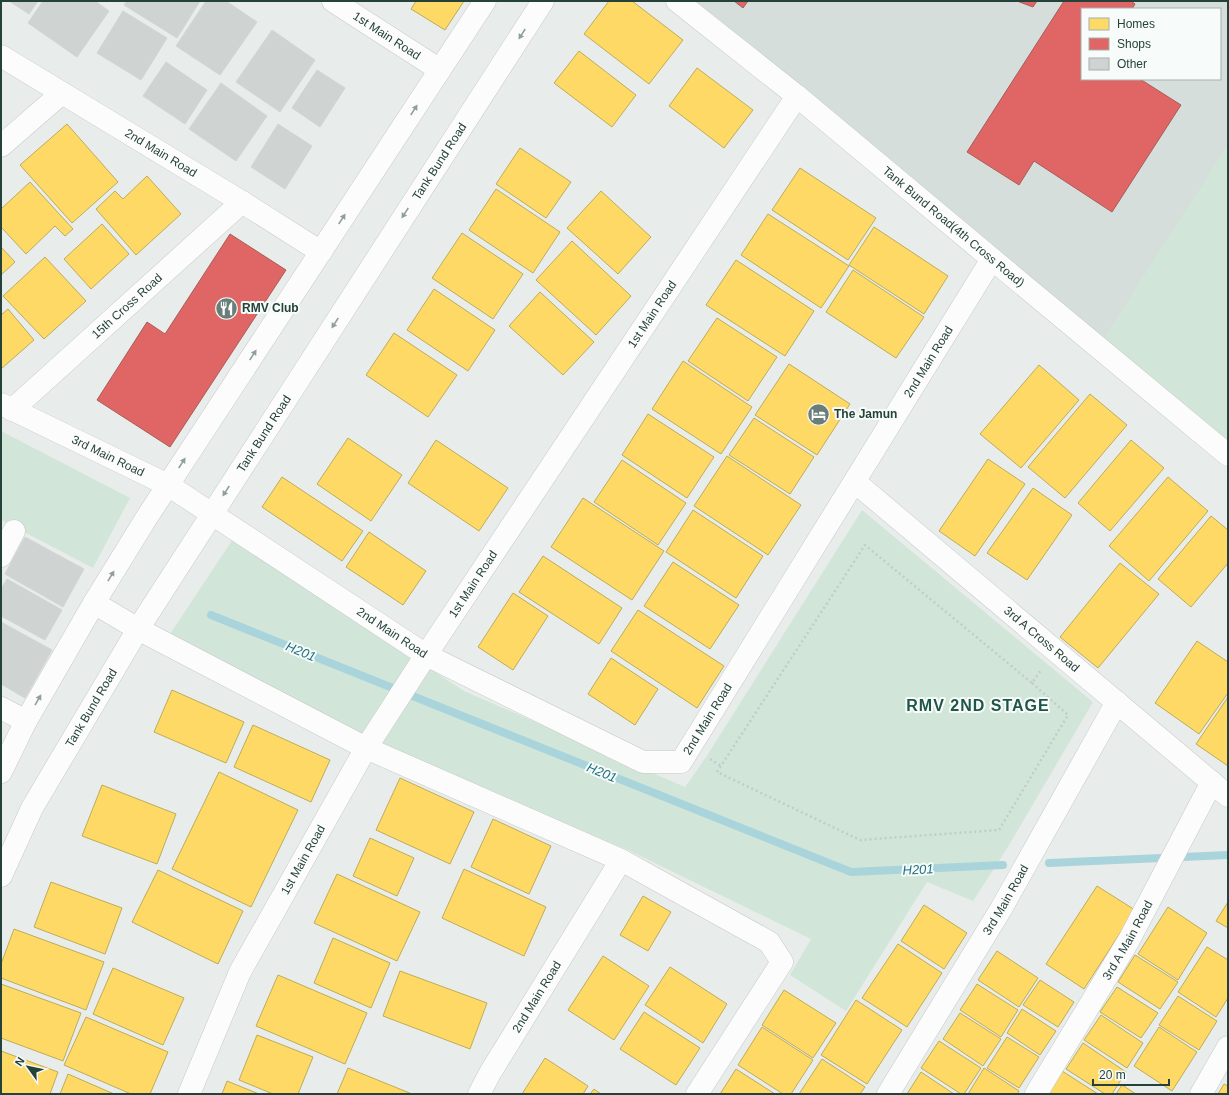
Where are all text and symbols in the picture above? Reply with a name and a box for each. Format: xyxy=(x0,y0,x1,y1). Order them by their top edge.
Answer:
legend xyxy=(1081,8,1221,80)
street label: 1st Main Road xyxy=(350,9,423,63)
text: Homes xyxy=(1117,17,1155,31)
one-way arrow xyxy=(518,28,525,40)
text: Shops xyxy=(1117,37,1151,51)
text: Other xyxy=(1117,57,1147,71)
one-way arrow xyxy=(410,105,417,116)
street label: Tank Bund Road xyxy=(409,120,469,203)
street label: 2nd Main Road xyxy=(122,126,199,180)
street label: Tank Bund Road(4th Cross Road) xyxy=(880,164,1027,290)
one-way arrow xyxy=(402,208,409,219)
one-way arrow xyxy=(339,213,346,225)
street label: 15th Cross Road xyxy=(89,271,165,341)
street label: 1st Main Road xyxy=(625,278,679,350)
restaurant icon: RMV Club xyxy=(214,295,240,321)
place label: RMV Club xyxy=(242,301,299,315)
one-way arrow xyxy=(331,317,339,328)
street label: 2nd Main Road xyxy=(901,323,956,400)
one-way arrow xyxy=(249,350,257,360)
street label: Tank Bund Road xyxy=(234,393,294,475)
hotel icon: The Jamun xyxy=(806,401,832,427)
place label: The Jamun xyxy=(834,407,897,421)
street label: 3rd Main Road xyxy=(70,432,147,479)
one-way arrow xyxy=(178,458,186,469)
one-way arrow xyxy=(222,485,230,496)
street label: 1st Main Road xyxy=(446,548,500,620)
one-way arrow xyxy=(107,571,115,581)
street label: 3rd A Cross Road xyxy=(1001,603,1082,675)
street label: 2nd Main Road xyxy=(354,604,430,661)
water label: H201 xyxy=(284,639,318,664)
street label: Tank Bund Road xyxy=(63,666,120,750)
street label: 2nd Main Road xyxy=(680,681,735,757)
one-way arrow xyxy=(35,694,42,706)
district label: RMV 2ND STAGE xyxy=(906,697,1050,714)
water label: H201 xyxy=(585,760,619,785)
street label: 1st Main Road xyxy=(278,823,328,897)
water label: H201 xyxy=(902,861,934,878)
street label: 3rd Main Road xyxy=(980,862,1031,938)
street label: 3rd A Main Road xyxy=(1100,898,1155,982)
street label: 2nd Main Road xyxy=(509,959,564,1035)
north arrow xyxy=(8,1047,48,1087)
text: N xyxy=(12,1055,27,1068)
scale bar xyxy=(1093,1061,1169,1087)
text: 20 m xyxy=(1099,1068,1126,1082)

